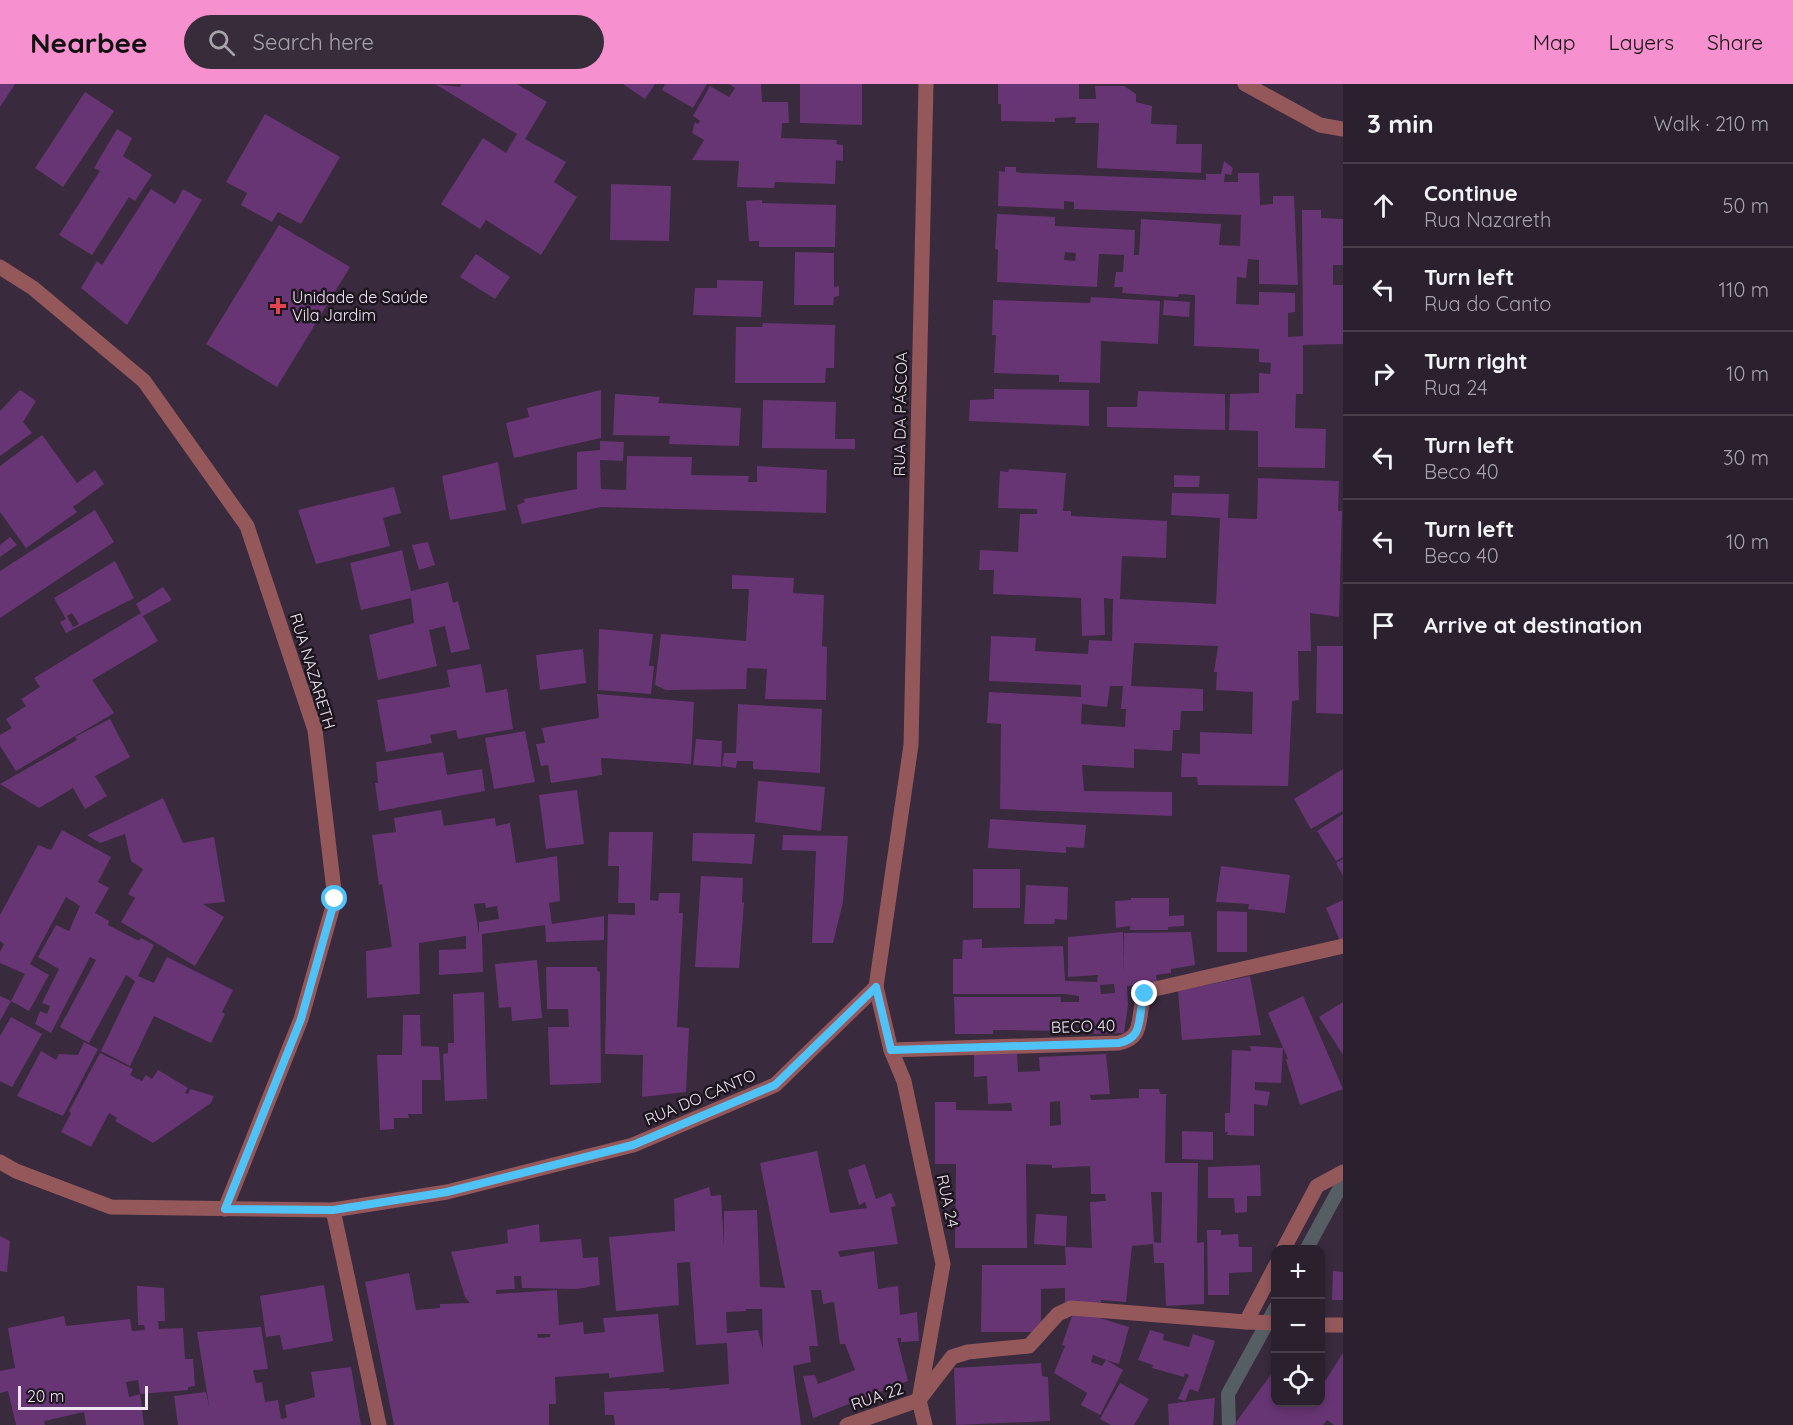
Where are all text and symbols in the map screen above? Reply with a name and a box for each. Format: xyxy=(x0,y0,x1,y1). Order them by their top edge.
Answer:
search box xyxy=(184,15,604,69)
text: Nearbee xyxy=(30,25,148,60)
icon: search xyxy=(205,26,238,59)
text: Search here xyxy=(253,28,374,56)
text: Map xyxy=(1533,29,1576,55)
text: Layers xyxy=(1609,29,1674,55)
text: Share xyxy=(1707,29,1763,55)
text: 3 min xyxy=(1367,107,1434,140)
text: Walk · 210 m xyxy=(1654,111,1769,136)
text: Continue xyxy=(1424,179,1518,207)
icon: ahead xyxy=(1367,189,1400,222)
text: 50 m xyxy=(1723,193,1769,218)
text: Rua Nazareth xyxy=(1424,207,1551,232)
text: Turn left xyxy=(1424,263,1514,291)
icon: left xyxy=(1367,273,1400,306)
text: 110 m xyxy=(1719,277,1769,302)
place label: Unidade de Saúde Vila Jardim xyxy=(292,287,428,325)
text: Rua do Canto xyxy=(1424,291,1551,316)
marker: Unidade de Saúde Vila Jardim xyxy=(269,297,287,315)
text: Turn right xyxy=(1424,347,1528,375)
street label: RUA DA PÁSCOA xyxy=(889,352,911,476)
icon: right xyxy=(1367,357,1400,390)
text: 10 m xyxy=(1726,361,1769,386)
text: Rua 24 xyxy=(1424,375,1487,400)
text: Turn left xyxy=(1424,431,1514,459)
icon: left xyxy=(1367,441,1400,474)
text: 30 m xyxy=(1723,445,1769,470)
text: Beco 40 xyxy=(1424,459,1499,484)
text: Turn left xyxy=(1424,515,1514,543)
icon: left xyxy=(1367,525,1400,558)
text: 10 m xyxy=(1726,529,1769,554)
text: Beco 40 xyxy=(1424,543,1499,568)
icon: arrive xyxy=(1367,609,1400,642)
street label: RUA NAZARETH xyxy=(286,611,340,731)
text: Arrive at destination xyxy=(1424,611,1642,639)
route start xyxy=(321,885,347,911)
route end xyxy=(1131,980,1157,1006)
street label: BECO 40 xyxy=(1050,1015,1116,1037)
street label: RUA DO CANTO xyxy=(641,1065,759,1129)
street label: RUA 24 xyxy=(933,1173,963,1229)
map controls xyxy=(1271,1245,1325,1407)
button: + xyxy=(1271,1245,1325,1299)
button: − xyxy=(1271,1299,1325,1353)
button: locate xyxy=(1271,1353,1325,1407)
street label: RUA 22 xyxy=(848,1378,906,1414)
scale bar xyxy=(18,1383,148,1410)
text: 20 m xyxy=(27,1386,64,1406)

